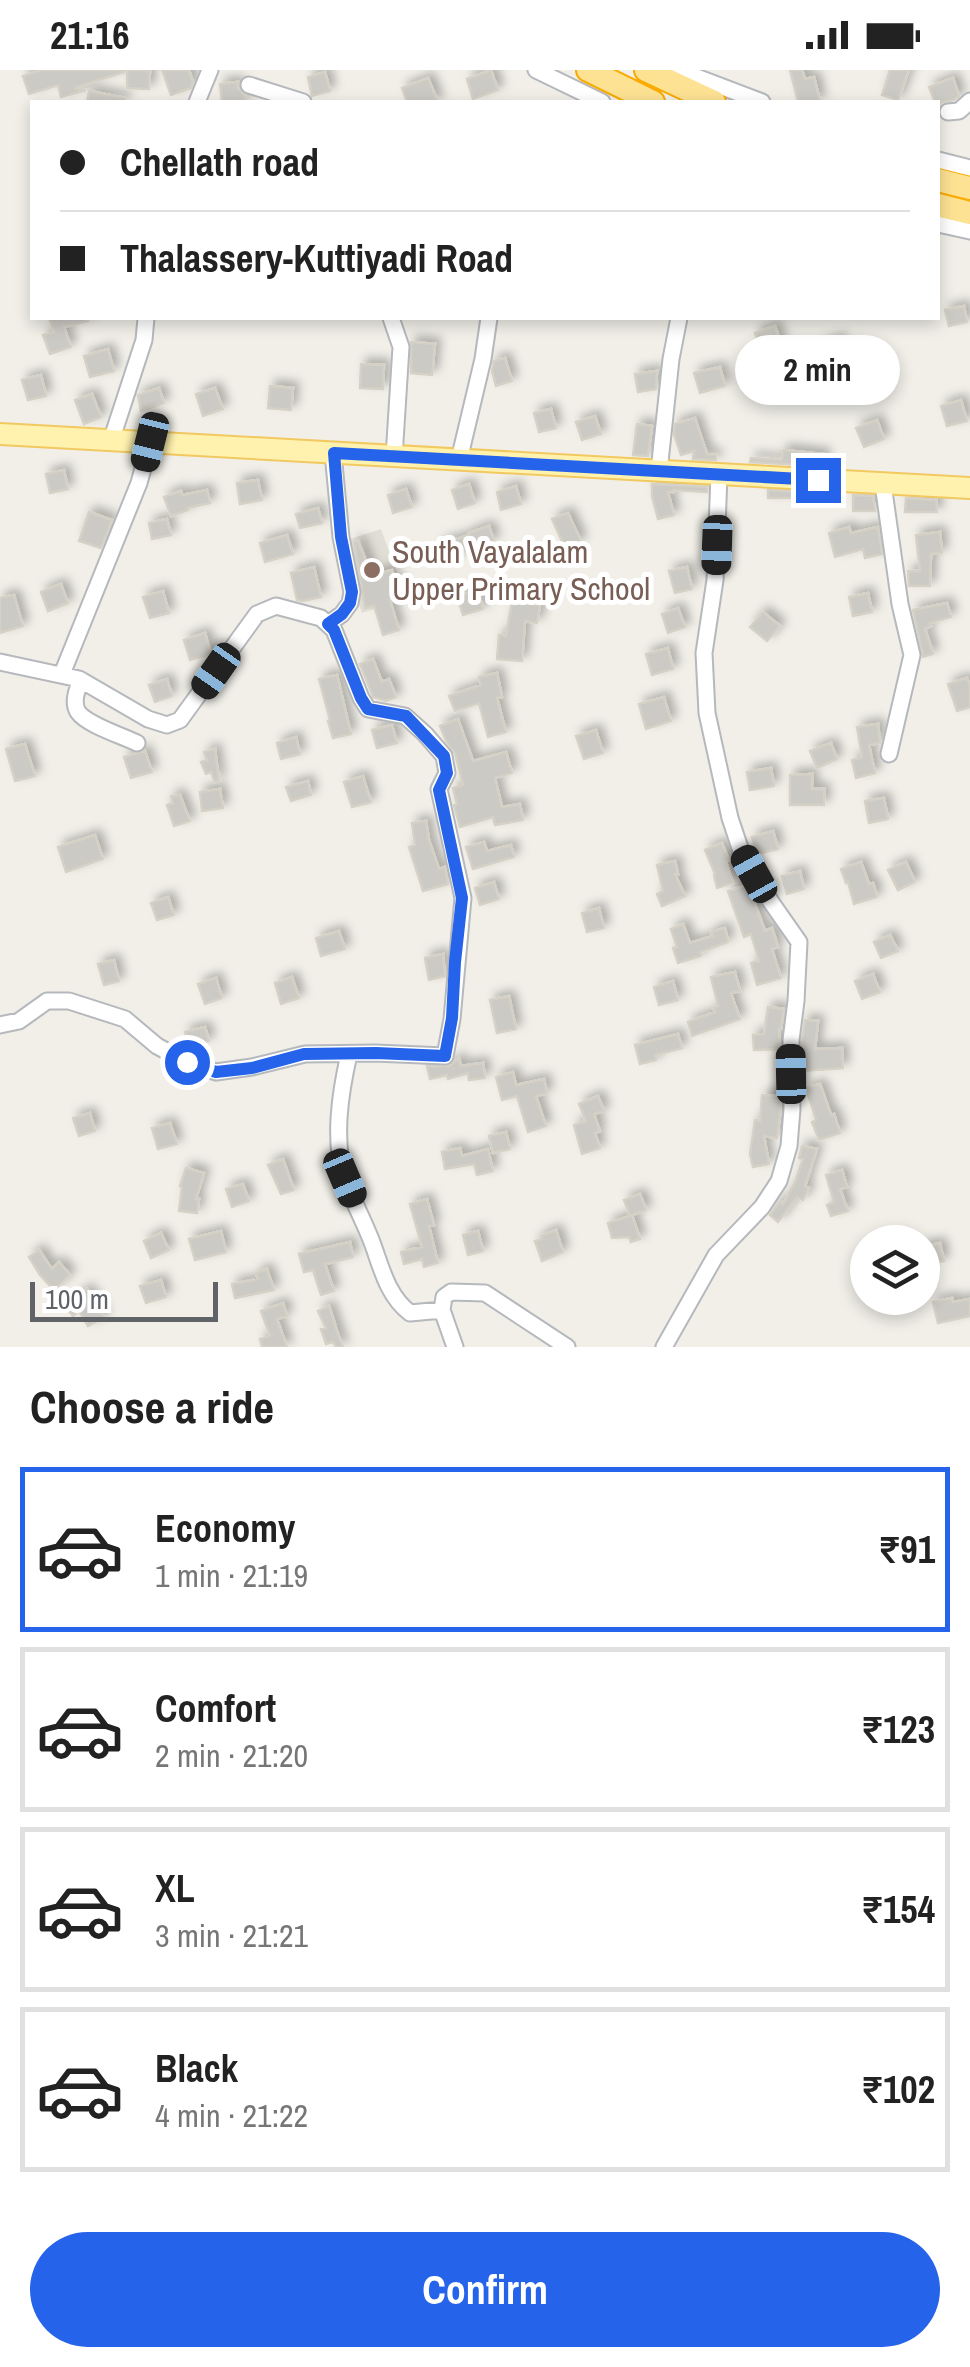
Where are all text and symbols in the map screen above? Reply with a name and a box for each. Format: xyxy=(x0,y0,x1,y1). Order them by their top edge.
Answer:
text: 21:16 xyxy=(50,10,130,61)
text: Chellath road xyxy=(120,137,319,188)
text: Thalassery-Kuttiyadi Road xyxy=(120,233,513,284)
callout: 2 min xyxy=(736,335,900,405)
text: 2 min xyxy=(783,348,852,391)
car xyxy=(128,409,172,475)
route end xyxy=(796,458,841,503)
car xyxy=(701,514,733,576)
place label: South Vayalalam Upper Primary School xyxy=(392,530,650,610)
marker: South Vayalalam Upper Primary School xyxy=(361,559,383,581)
car xyxy=(187,638,245,704)
car xyxy=(726,840,782,908)
route start xyxy=(165,1040,210,1085)
car xyxy=(775,1044,807,1104)
car xyxy=(319,1145,371,1211)
map controls xyxy=(850,1225,940,1315)
button: layers xyxy=(850,1225,940,1315)
scale bar xyxy=(30,1277,218,1322)
text: 100 m xyxy=(45,1280,109,1318)
text: Choose a ride xyxy=(30,1376,274,1437)
text: Economy xyxy=(155,1503,295,1554)
icon: car xyxy=(35,1505,125,1595)
text: ₹91 xyxy=(878,1524,935,1575)
text: 1 min · 21:19 xyxy=(155,1554,308,1597)
text: Comfort xyxy=(155,1683,276,1734)
icon: car xyxy=(35,1685,125,1775)
text: ₹123 xyxy=(861,1704,935,1755)
text: 2 min · 21:20 xyxy=(155,1734,308,1777)
text: XL xyxy=(155,1863,195,1914)
icon: car xyxy=(35,1865,125,1955)
text: ₹154 xyxy=(861,1884,935,1935)
text: 3 min · 21:21 xyxy=(155,1914,308,1957)
text: Black xyxy=(155,2043,238,2094)
icon: car xyxy=(35,2045,125,2135)
text: ₹102 xyxy=(861,2064,935,2115)
text: 4 min · 21:22 xyxy=(155,2094,308,2137)
button: Confirm xyxy=(30,2232,940,2347)

